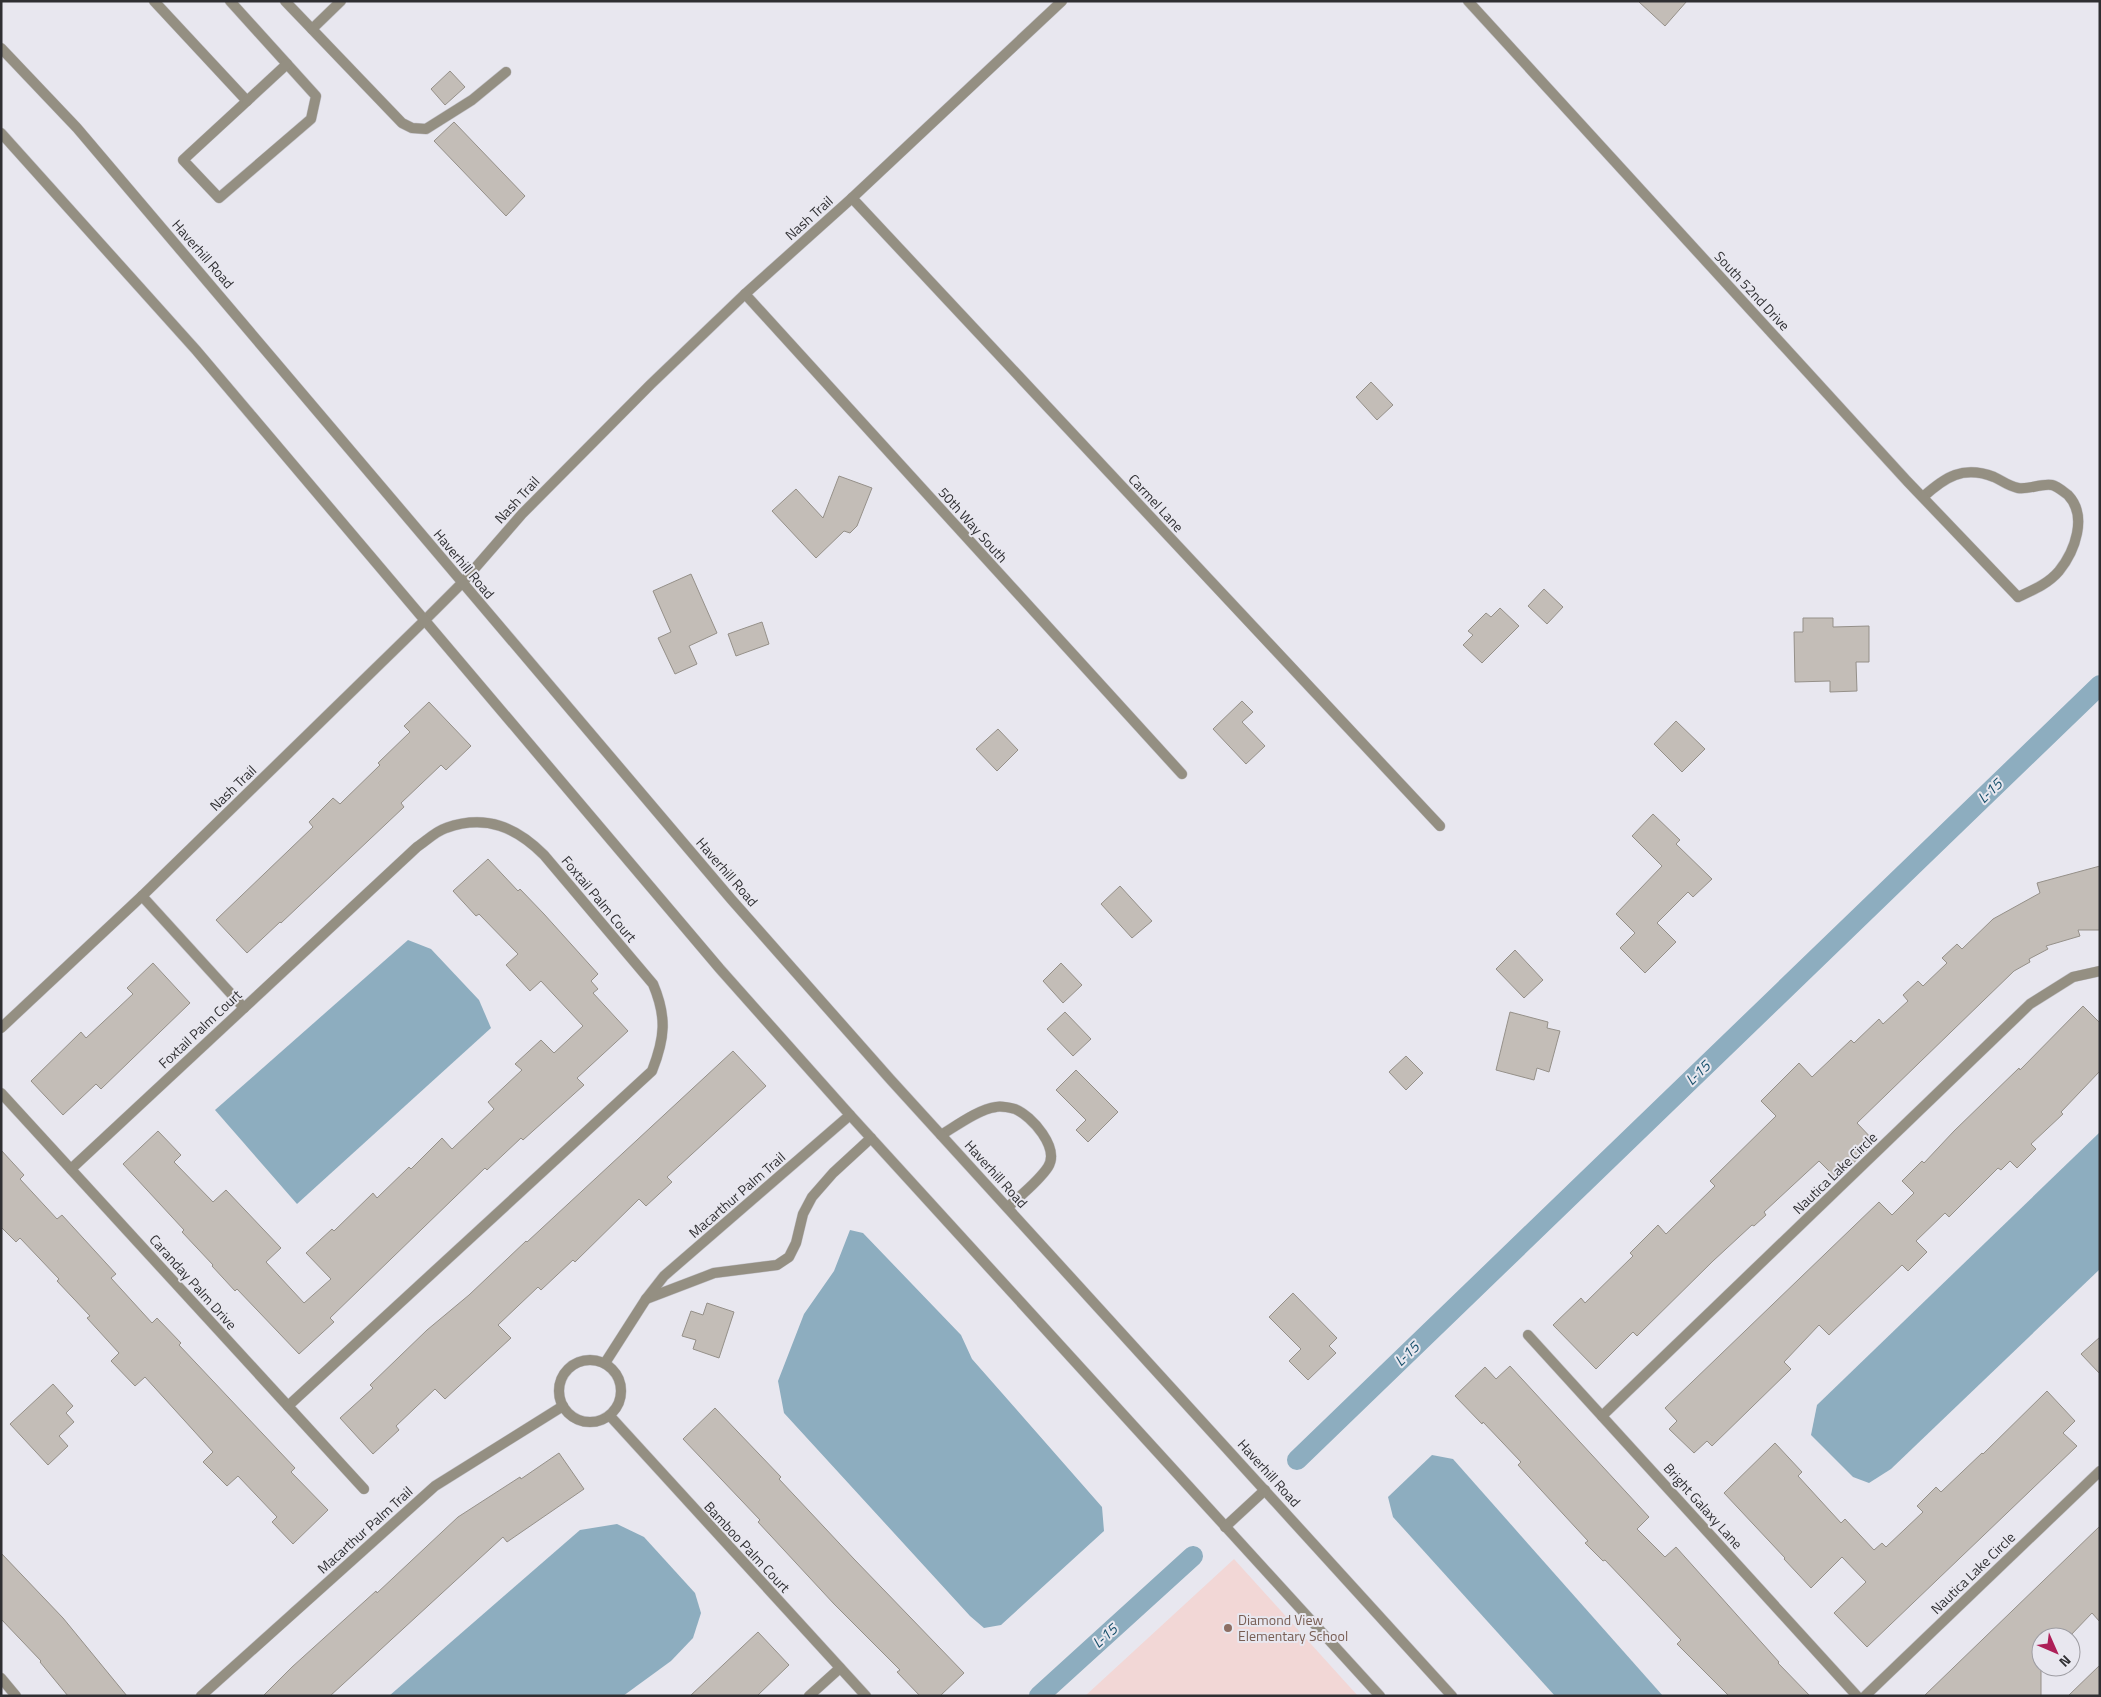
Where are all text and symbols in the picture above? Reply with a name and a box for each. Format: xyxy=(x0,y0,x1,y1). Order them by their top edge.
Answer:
street label: Nash Trail xyxy=(780,190,837,245)
street label: Haverhill Road xyxy=(167,215,239,293)
street label: South 52nd Drive xyxy=(1710,246,1795,335)
street label: Carmel Lane xyxy=(1124,469,1189,536)
street label: Nash Trail xyxy=(489,471,544,528)
street label: 50th Way South xyxy=(934,482,1013,567)
street label: Haverhill Road xyxy=(429,524,500,603)
street label: Nash Trail xyxy=(205,760,261,815)
water label: L-15 xyxy=(1972,772,2009,808)
street label: Haverhill Road xyxy=(691,833,763,911)
street label: Foxtail Palm Court xyxy=(557,851,642,947)
street label: Foxtail Palm Court xyxy=(153,984,246,1073)
water label: L-15 xyxy=(1680,1054,1717,1090)
street label: Nautica Lake Circle xyxy=(1788,1127,1882,1218)
street label: Haverhill Road xyxy=(960,1135,1033,1212)
street label: Macarthur Palm Trail xyxy=(684,1147,790,1243)
street label: Caranday Palm Drive xyxy=(145,1229,242,1334)
water label: L-15 xyxy=(1389,1335,1426,1371)
street label: Haverhill Road xyxy=(1233,1434,1306,1511)
street label: Bright Galaxy Lane xyxy=(1659,1458,1748,1553)
street label: Macarthur Palm Trail xyxy=(312,1481,417,1578)
street label: Bamboo Palm Court xyxy=(699,1496,795,1597)
street label: Nautica Lake Circle xyxy=(1926,1527,2020,1618)
place label: Diamond View Elementary School xyxy=(1238,1609,1348,1646)
water label: L-15 xyxy=(1087,1617,1124,1653)
marker: Diamond View Elementary School xyxy=(1222,1622,1234,1634)
north arrow xyxy=(2031,1627,2081,1677)
text: N xyxy=(2055,1651,2076,1672)

